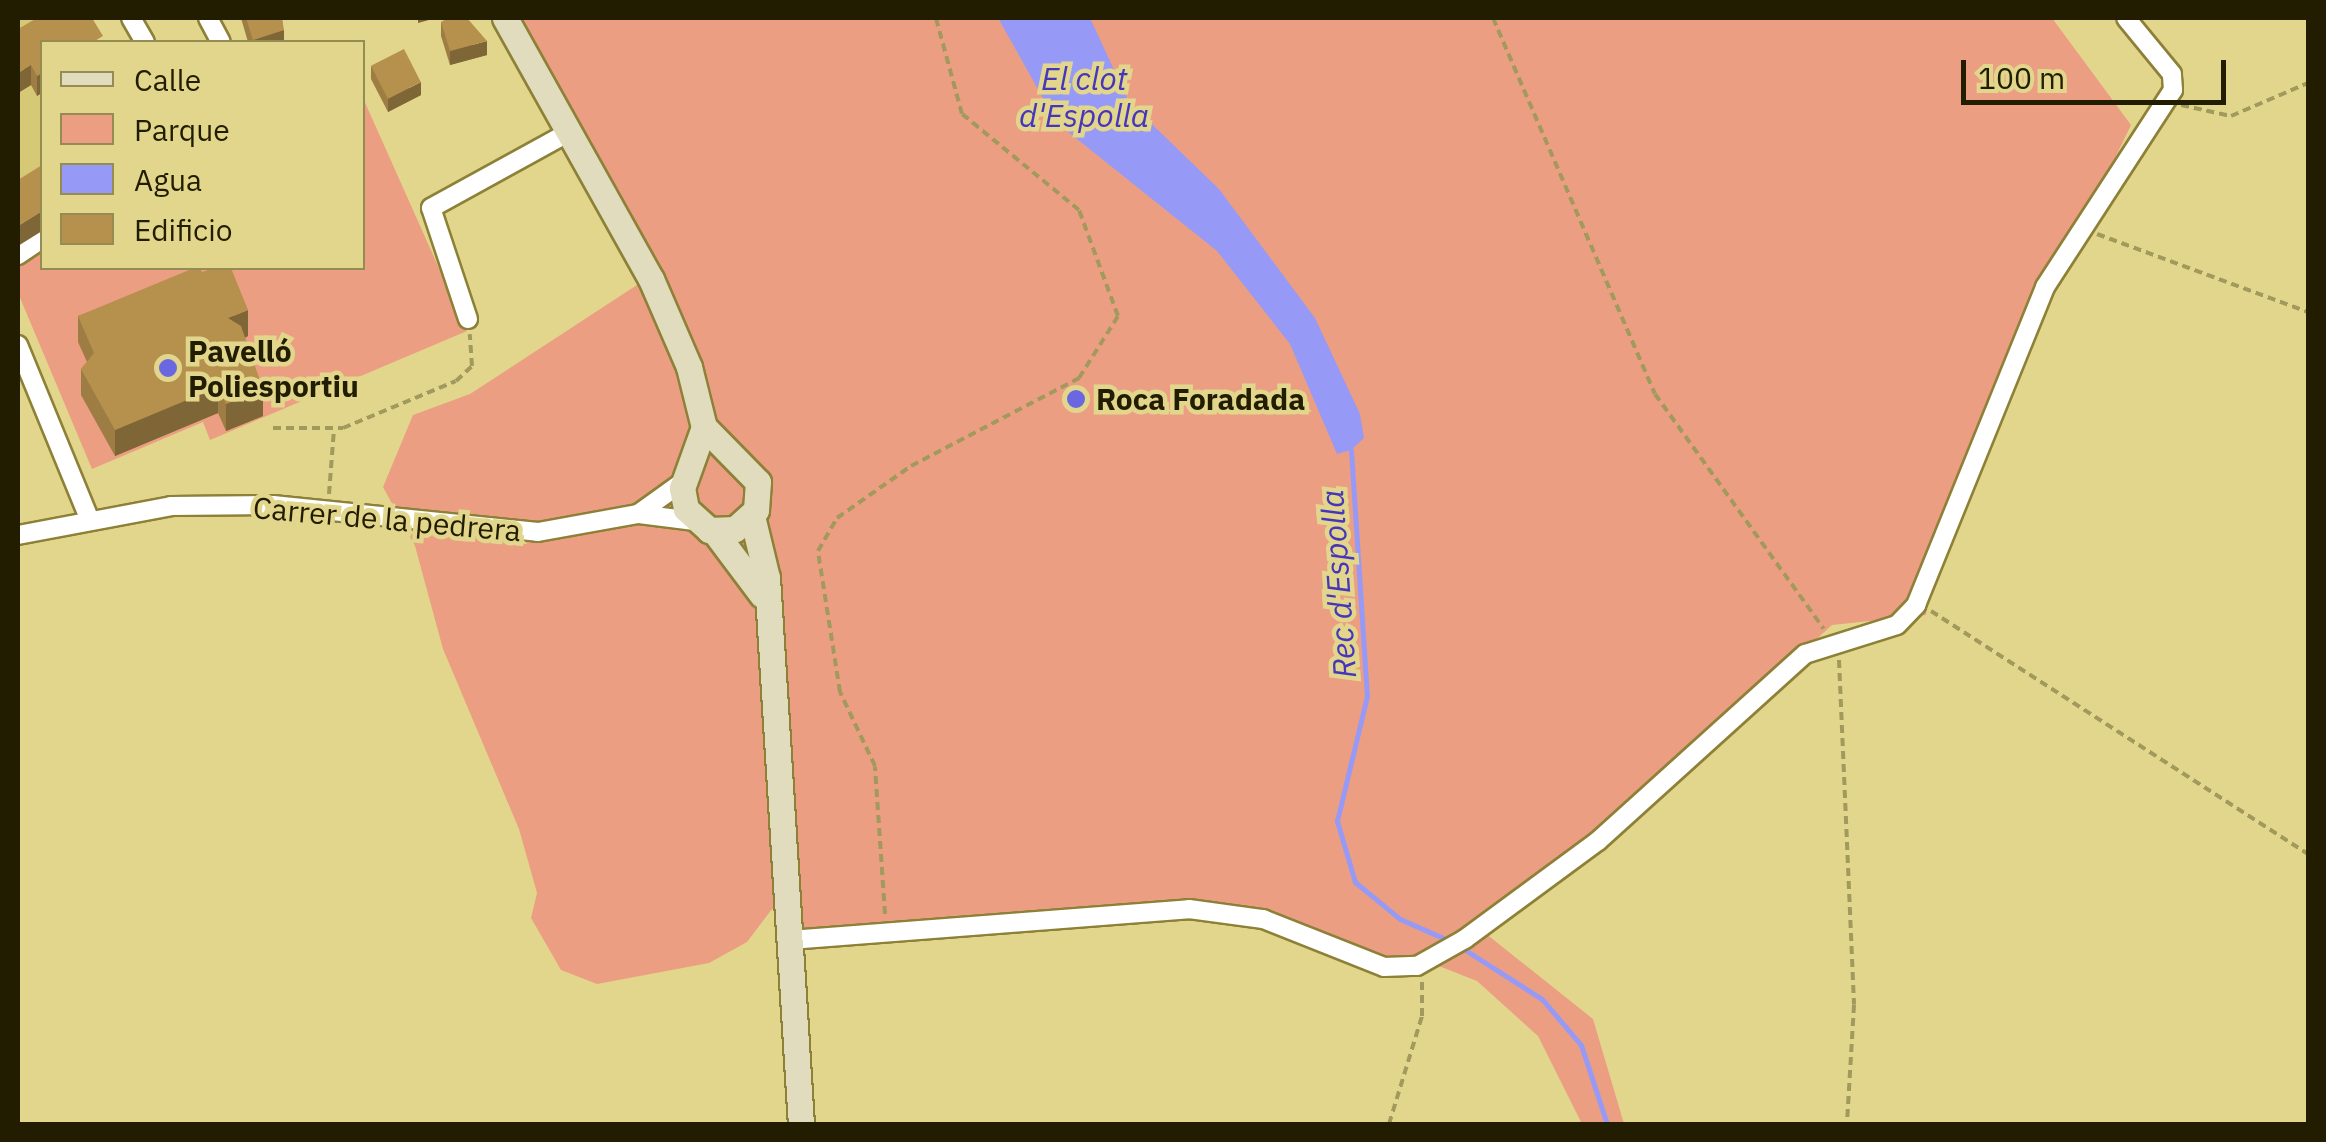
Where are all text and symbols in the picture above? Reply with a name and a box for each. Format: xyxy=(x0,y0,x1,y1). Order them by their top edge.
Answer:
legend xyxy=(40,40,365,270)
scale bar xyxy=(1966,40,2231,102)
text: 100 m xyxy=(1978,58,2065,97)
text: Calle xyxy=(134,60,201,99)
water label: El clot d'Espolla xyxy=(1019,60,1149,135)
text: Parque xyxy=(134,110,230,149)
text: Agua xyxy=(134,160,202,199)
text: Edificio xyxy=(134,210,233,249)
place label: Pavelló Poliesportiu xyxy=(188,333,359,404)
marker: Pavelló Poliesportiu xyxy=(157,357,179,379)
place label: Roca Foradada xyxy=(1096,381,1305,417)
marker: Roca Foradada xyxy=(1065,388,1087,410)
water label: Rec d'Espolla xyxy=(1312,488,1364,680)
street label: Carrer de la pedrera xyxy=(252,489,522,549)

